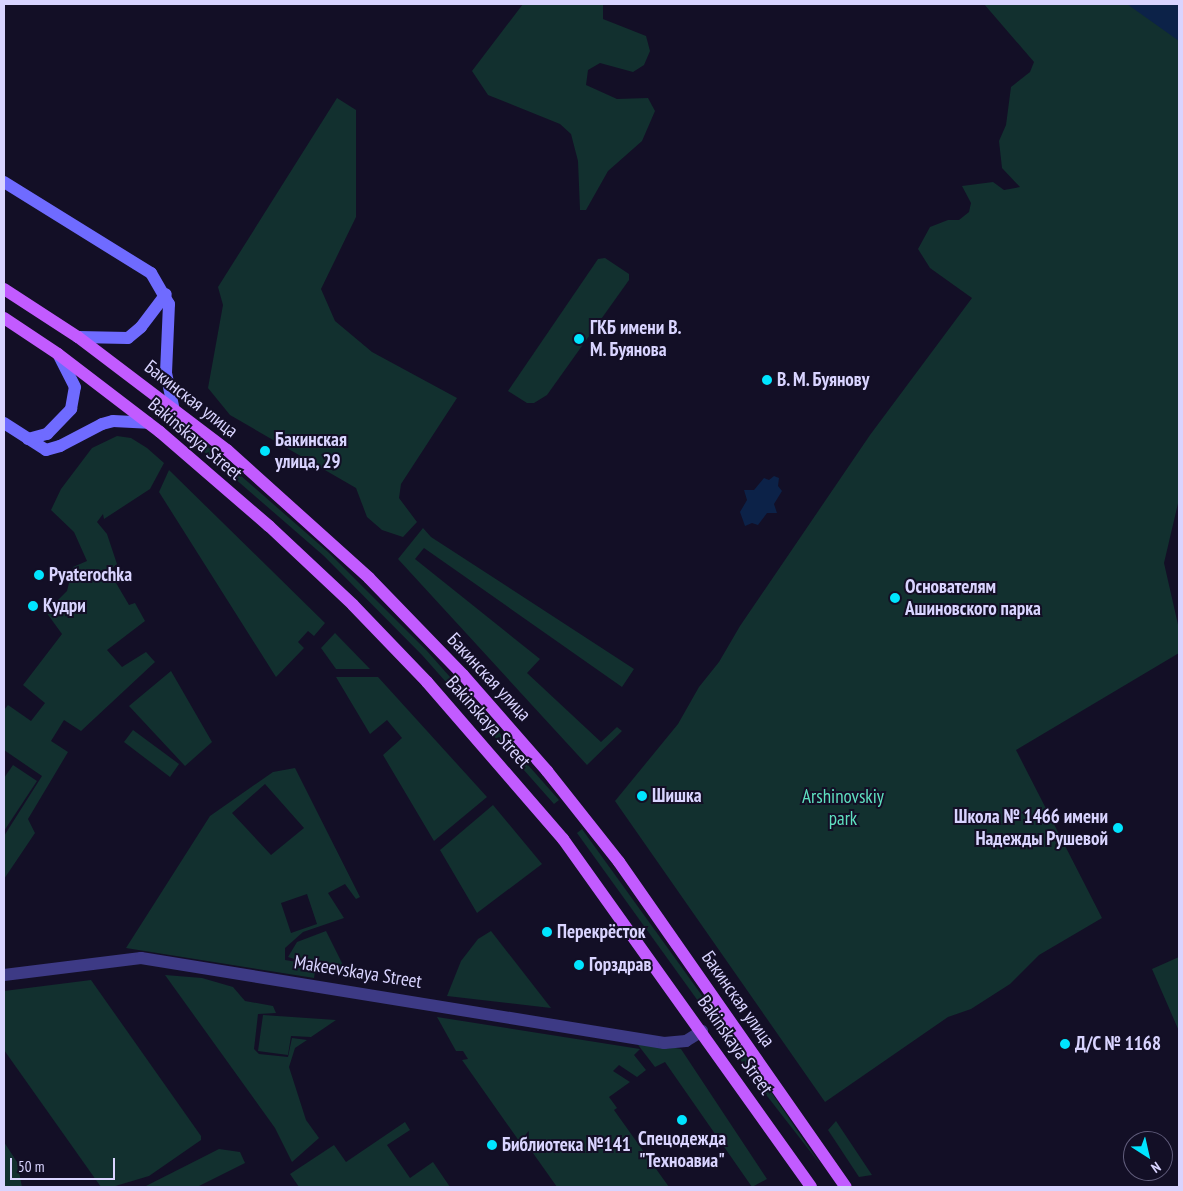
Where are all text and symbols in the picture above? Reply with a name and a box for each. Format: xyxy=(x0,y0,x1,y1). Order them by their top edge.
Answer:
place label: ГКБ имени В. М. Буянова xyxy=(590,317,681,361)
marker: ГКБ имени В. М. Буянова xyxy=(572,332,586,346)
street label: Бакинская улица xyxy=(140,356,242,442)
place label: В. М. Буянову xyxy=(777,369,872,391)
marker: В. М. Буянову xyxy=(761,374,773,386)
street label: Bakinskaya Street xyxy=(143,393,247,485)
place label: Бакинская улица, 29 xyxy=(275,429,347,473)
marker: Бакинская улица, 29 xyxy=(259,445,271,457)
place label: Pyaterochka xyxy=(49,564,132,586)
marker: Pyaterochka xyxy=(33,569,45,581)
place label: Основателям Ашиновского парка xyxy=(905,576,1041,620)
marker: Основателям Ашиновского парка xyxy=(889,592,901,604)
place label: Кудри xyxy=(43,595,86,617)
marker: Кудри xyxy=(27,600,39,612)
street label: Бакинская улица xyxy=(442,628,536,726)
street label: Bakinskaya Street xyxy=(441,671,535,773)
place label: Шишка xyxy=(652,785,701,807)
park label: Arshinovskiy park xyxy=(802,786,884,830)
marker: Шишка xyxy=(636,790,648,802)
place label: Школа № 1466 имени Надежды Рушевой xyxy=(954,806,1108,850)
marker: Школа № 1466 имени Надежды Рушевой xyxy=(1112,822,1124,834)
place label: Перекрёсток xyxy=(557,921,645,943)
marker: Перекрёсток xyxy=(541,926,553,938)
street label: Бакинская улица xyxy=(697,947,779,1051)
street label: Makeevskaya Street xyxy=(293,951,423,993)
place label: Горздрав xyxy=(589,954,651,976)
marker: Горздрав xyxy=(573,959,585,971)
street label: Bakinskaya Street xyxy=(692,991,778,1099)
place label: Д/C № 1168 xyxy=(1075,1033,1162,1055)
marker: Д/C № 1168 xyxy=(1059,1038,1071,1050)
marker: Спецодежда "Техноавиа" xyxy=(676,1114,688,1126)
place label: Спецодежда "Техноавиа" xyxy=(638,1128,726,1172)
north arrow xyxy=(1123,1131,1173,1181)
place label: Библиотека №141 xyxy=(502,1134,631,1156)
marker: Библиотека №141 xyxy=(486,1139,498,1151)
scale bar xyxy=(12,1148,118,1180)
text: 50 m xyxy=(18,1157,44,1176)
text: N xyxy=(1148,1158,1164,1177)

